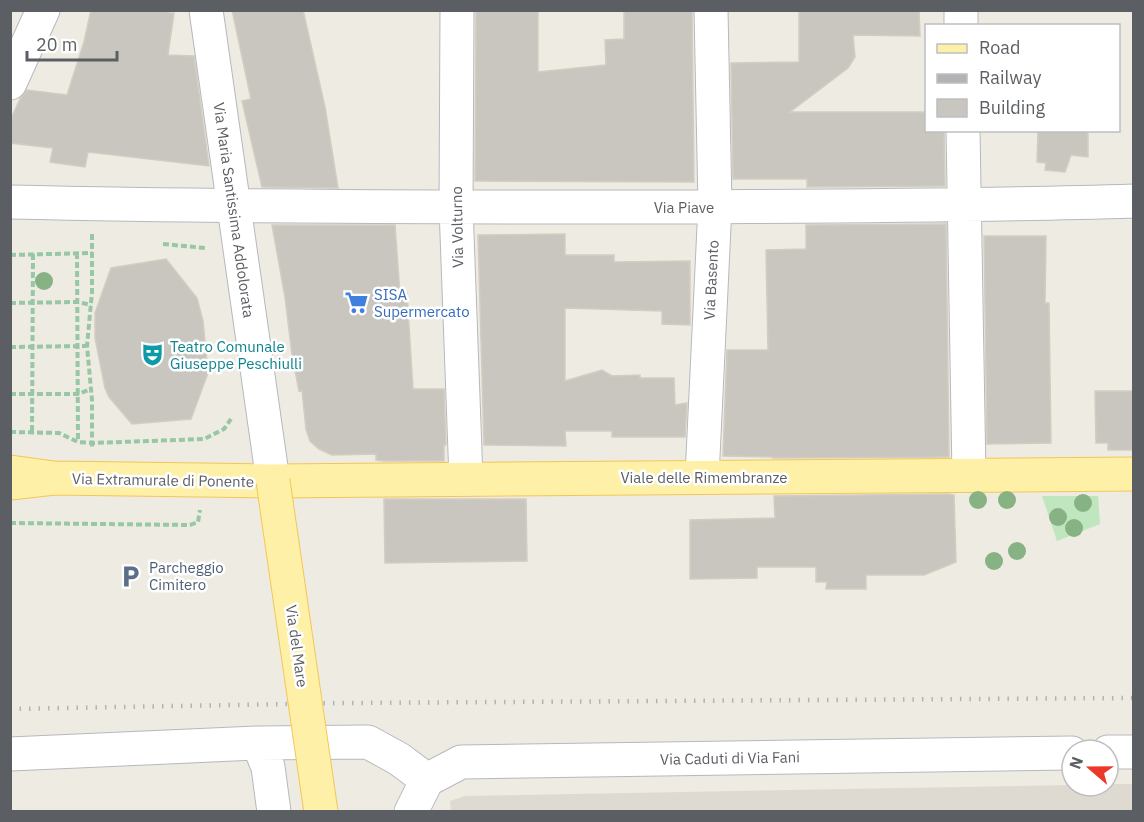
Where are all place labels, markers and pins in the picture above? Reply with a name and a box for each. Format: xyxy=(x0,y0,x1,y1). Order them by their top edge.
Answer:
place label: SISA Supermercato xyxy=(374,285,470,321)
supermarket icon: SISA Supermercato xyxy=(343,290,369,316)
place label: Teatro Comunale Giuseppe Peschiulli xyxy=(170,337,302,373)
theatre icon: Teatro Comunale Giuseppe Peschiulli xyxy=(139,342,165,368)
place label: Parcheggio Cimitero xyxy=(149,558,224,594)
parking icon: Parcheggio Cimitero xyxy=(118,563,144,589)

